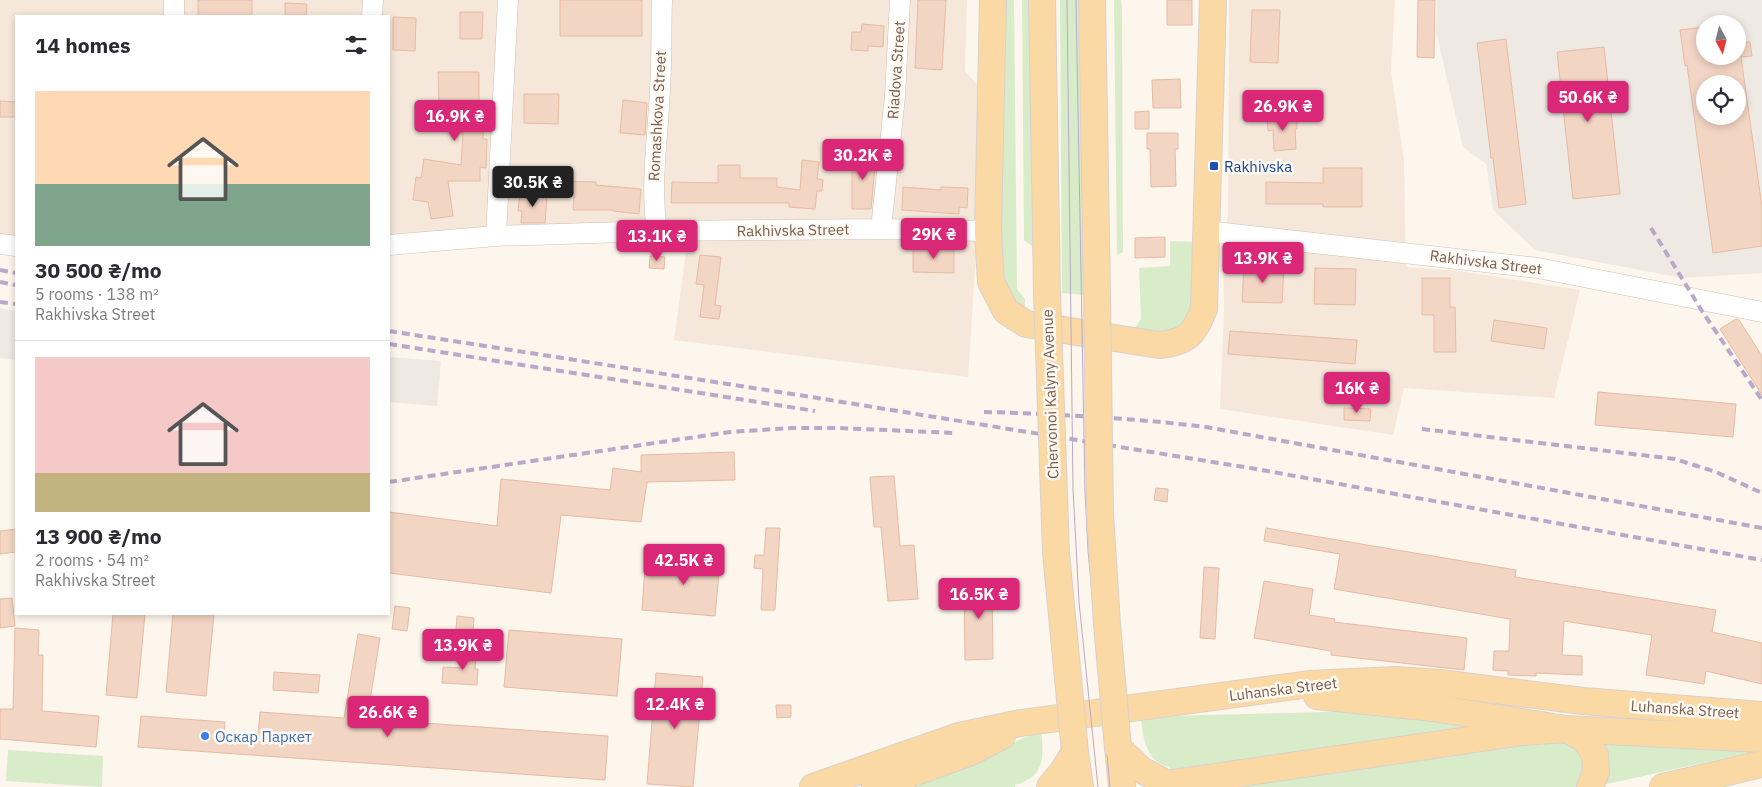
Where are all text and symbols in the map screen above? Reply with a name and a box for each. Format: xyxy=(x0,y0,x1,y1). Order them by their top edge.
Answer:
north arrow xyxy=(1696,15,1746,65)
map controls xyxy=(1696,15,1746,125)
street label: Riadova Street xyxy=(883,20,909,120)
text: 14 homes xyxy=(35,31,131,59)
icon: filters xyxy=(342,31,370,59)
street label: Romashkova Street xyxy=(644,50,670,182)
button: locate xyxy=(1696,75,1746,125)
pin: 50.6K ₴ xyxy=(1542,80,1634,123)
text: 50.6K ₴ xyxy=(1559,87,1617,107)
pin: 26.9K ₴ xyxy=(1237,90,1329,132)
text: 26.9K ₴ xyxy=(1254,96,1312,116)
pin: 16.9K ₴ xyxy=(409,100,501,142)
text: 16.9K ₴ xyxy=(426,106,484,126)
icon: home xyxy=(158,124,248,214)
pin: 30.2K ₴ xyxy=(817,138,909,181)
text: 30.2K ₴ xyxy=(834,145,892,165)
place label: Rakhivska xyxy=(1224,157,1292,176)
marker: Rakhivska xyxy=(1208,160,1220,172)
pin: 30.5K ₴ xyxy=(487,166,579,208)
text: 30.5K ₴ xyxy=(504,172,562,192)
pin: 29K ₴ xyxy=(899,218,969,260)
pin: 13.1K ₴ xyxy=(611,220,703,262)
street label: Rakhivska Street xyxy=(736,220,850,240)
text: 29K ₴ xyxy=(912,224,956,244)
text: 13.1K ₴ xyxy=(628,226,686,246)
pin: 13.9K ₴ xyxy=(1217,242,1309,284)
street label: Rakhivska Street xyxy=(1429,246,1543,278)
text: 13.9K ₴ xyxy=(1234,248,1292,268)
text: 30 500 ₴/mo xyxy=(35,256,162,284)
text: 5 rooms · 138 m² xyxy=(35,284,159,304)
text: Rakhivska Street xyxy=(35,304,155,324)
street label: Chervonoi Kalyny Avenue xyxy=(1038,309,1062,479)
pin: 16K ₴ xyxy=(1322,372,1392,414)
text: 16K ₴ xyxy=(1335,378,1379,398)
icon: home xyxy=(158,389,248,479)
text: 13 900 ₴/mo xyxy=(35,522,162,550)
pin: 42.5K ₴ xyxy=(638,544,730,586)
text: 2 rooms · 54 m² xyxy=(35,550,149,570)
text: 42.5K ₴ xyxy=(655,550,713,570)
text: Rakhivska Street xyxy=(35,570,155,590)
pin: 16.5K ₴ xyxy=(933,578,1025,620)
text: 16.5K ₴ xyxy=(950,584,1008,604)
pin: 13.9K ₴ xyxy=(417,628,509,671)
text: 13.9K ₴ xyxy=(434,635,492,655)
street label: Luhanska Street xyxy=(1228,673,1338,705)
pin: 12.4K ₴ xyxy=(629,688,721,730)
text: 12.4K ₴ xyxy=(646,694,704,714)
pin: 26.6K ₴ xyxy=(342,696,434,738)
street label: Luhanska Street xyxy=(1630,696,1740,722)
text: 26.6K ₴ xyxy=(359,702,417,722)
place label: Оскар Паркет xyxy=(215,727,312,746)
marker: Оскар Паркет xyxy=(199,730,211,742)

